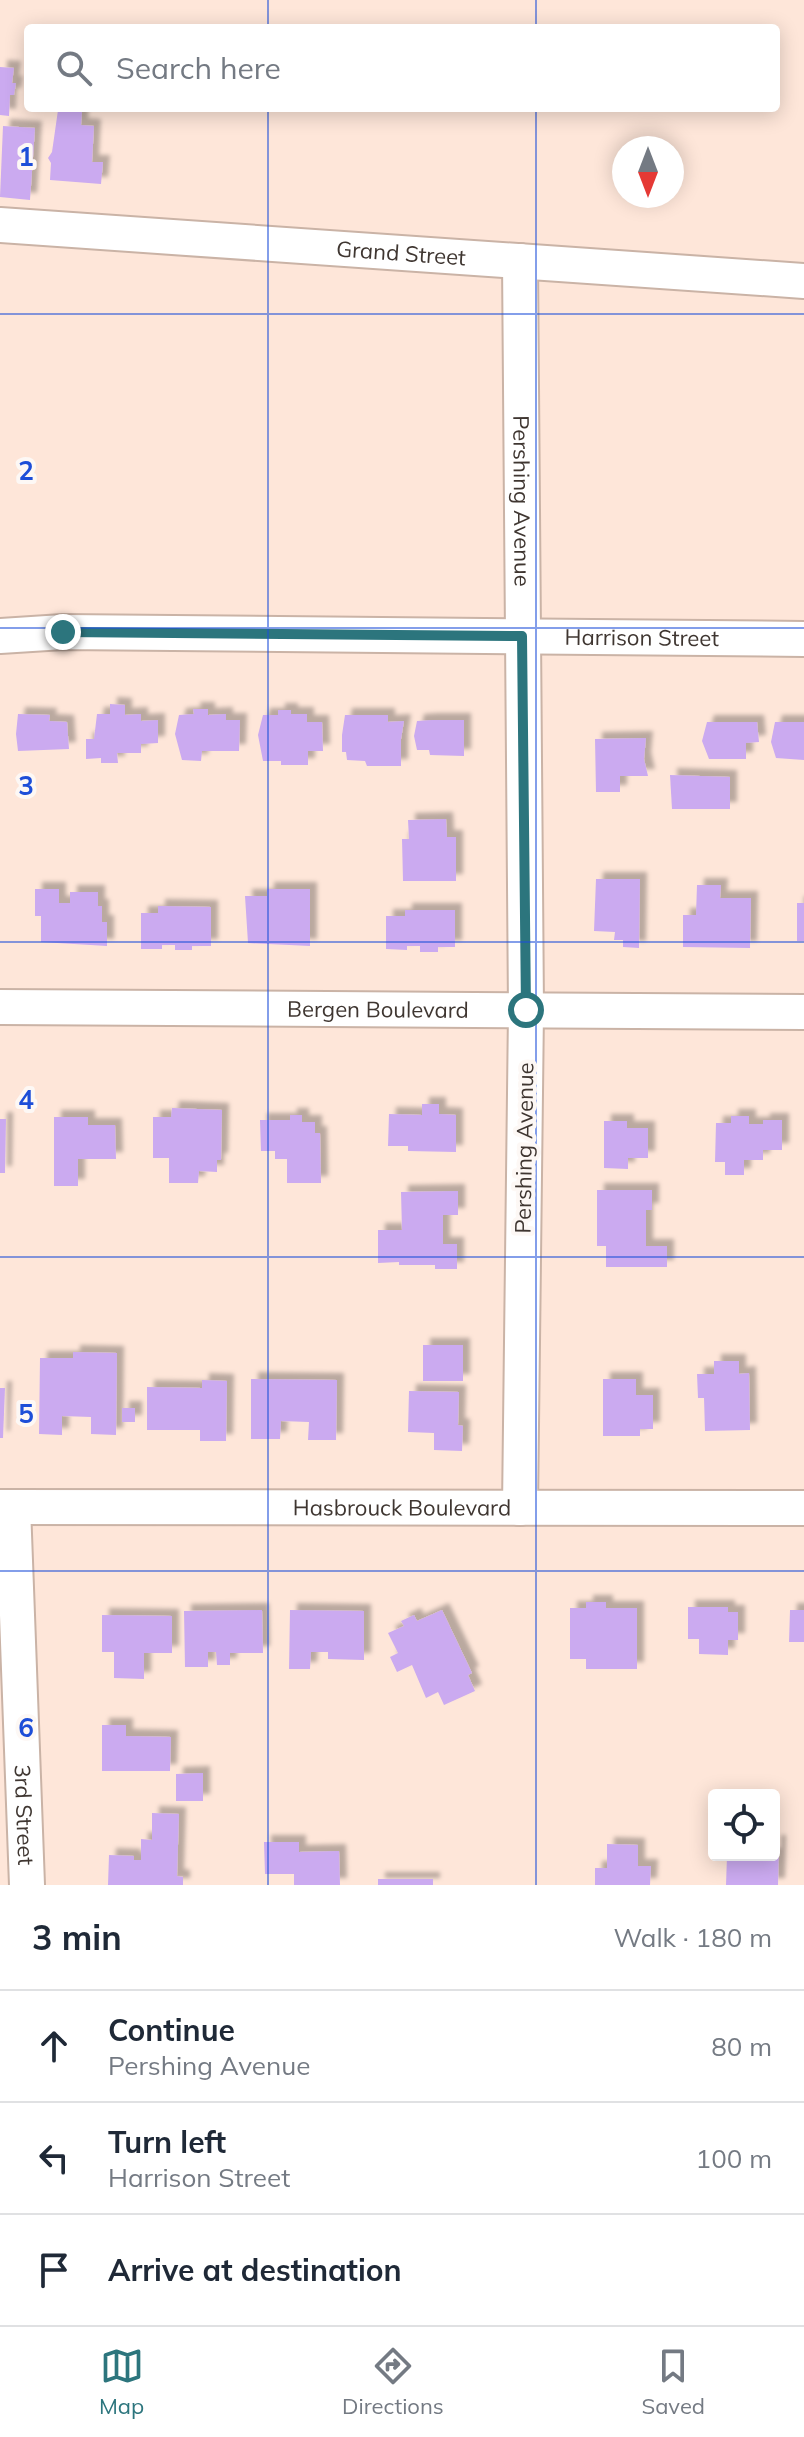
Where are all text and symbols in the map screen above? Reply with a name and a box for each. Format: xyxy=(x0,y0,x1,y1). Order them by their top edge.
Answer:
search box xyxy=(24,24,780,112)
icon: search xyxy=(52,46,96,90)
text: Search here xyxy=(116,49,281,87)
north arrow xyxy=(612,136,684,208)
text: 1 xyxy=(18,140,34,173)
street label: Grand Street xyxy=(335,234,467,271)
street label: Pershing Avenue xyxy=(507,415,537,587)
text: 2 xyxy=(18,454,34,487)
route end xyxy=(45,614,81,650)
street label: Harrison Street xyxy=(565,623,719,652)
text: 3 xyxy=(18,769,34,802)
route start xyxy=(508,992,544,1028)
street label: Bergen Boulevard xyxy=(287,995,469,1024)
street label: Pershing Avenue xyxy=(509,1062,539,1234)
text: 4 xyxy=(18,1083,34,1116)
text: 5 xyxy=(18,1397,34,1430)
street label: Hasbrouck Boulevard xyxy=(293,1493,511,1522)
text: 6 xyxy=(18,1711,34,1744)
street label: 3rd Street xyxy=(9,1764,40,1866)
map controls xyxy=(708,1789,780,1861)
button: locate xyxy=(708,1789,780,1861)
text: 3 min xyxy=(32,1916,122,1959)
text: Walk · 180 m xyxy=(613,1921,772,1954)
text: Continue xyxy=(108,2011,235,2049)
icon: ahead xyxy=(32,2024,76,2068)
text: 80 m xyxy=(711,2030,772,2063)
text: Pershing Avenue xyxy=(108,2049,310,2082)
text: Turn left xyxy=(108,2123,226,2161)
icon: left xyxy=(32,2136,76,2180)
text: 100 m xyxy=(696,2142,772,2175)
text: Harrison Street xyxy=(108,2161,290,2194)
icon: arrive xyxy=(32,2248,76,2292)
text: Arrive at destination xyxy=(108,2251,402,2289)
tab: Map xyxy=(99,2344,144,2420)
tab: Directions xyxy=(342,2344,444,2420)
tab: Saved xyxy=(642,2344,705,2420)

